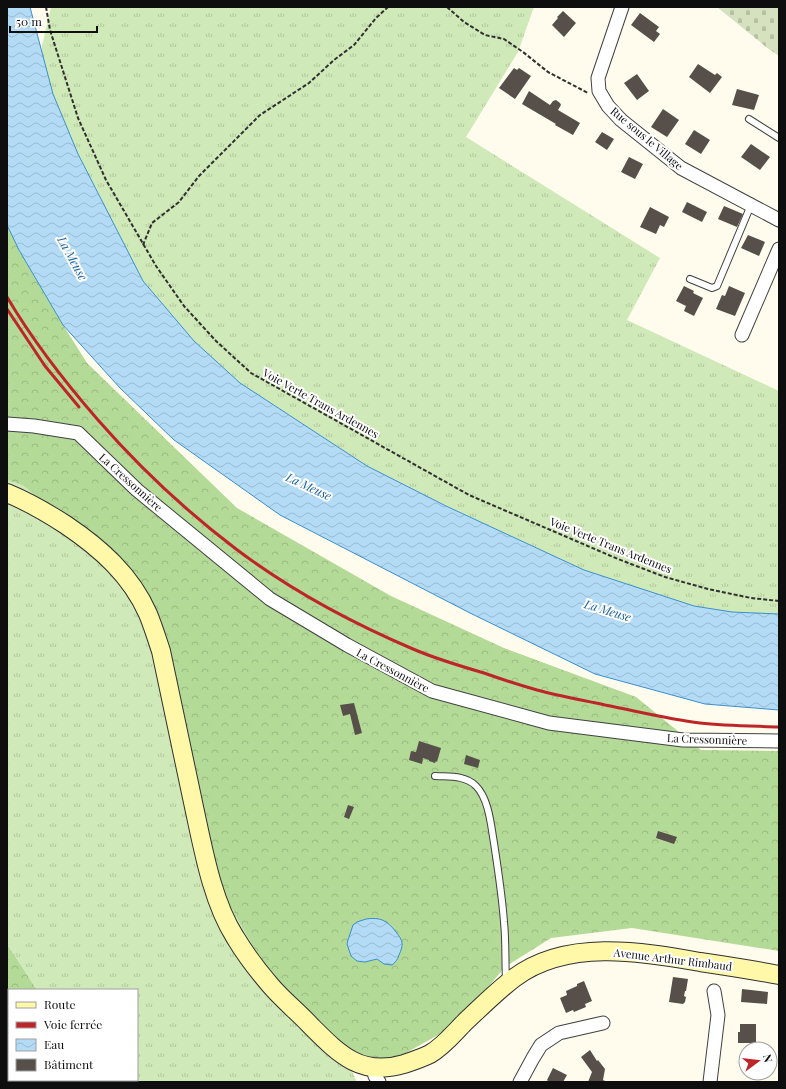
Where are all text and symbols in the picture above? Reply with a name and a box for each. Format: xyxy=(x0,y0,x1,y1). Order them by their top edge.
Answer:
scale bar xyxy=(10,8,97,34)
text: 50 m xyxy=(16,13,42,29)
street label: Rue sous le Village xyxy=(608,103,687,173)
water label: La Meuse xyxy=(54,232,92,283)
street label: Voie Verte Trans Ardennes xyxy=(259,364,382,441)
street label: La Cressonnière xyxy=(96,450,166,515)
water label: La Meuse xyxy=(283,468,334,503)
street label: Voie Verte Trans Ardennes xyxy=(547,513,674,576)
water label: La Meuse xyxy=(582,595,633,625)
street label: La Cressonnière xyxy=(354,645,432,696)
street label: La Cressonnière xyxy=(667,730,748,748)
street label: Avenue Arthur Rimbaud xyxy=(612,944,734,974)
legend xyxy=(8,989,138,1081)
text: Route xyxy=(44,996,76,1012)
text: Voie ferrée xyxy=(43,1016,102,1032)
text: Eau xyxy=(44,1036,64,1052)
north arrow xyxy=(738,1041,778,1081)
text: N xyxy=(760,1053,776,1064)
text: Bâtiment xyxy=(44,1056,94,1072)

